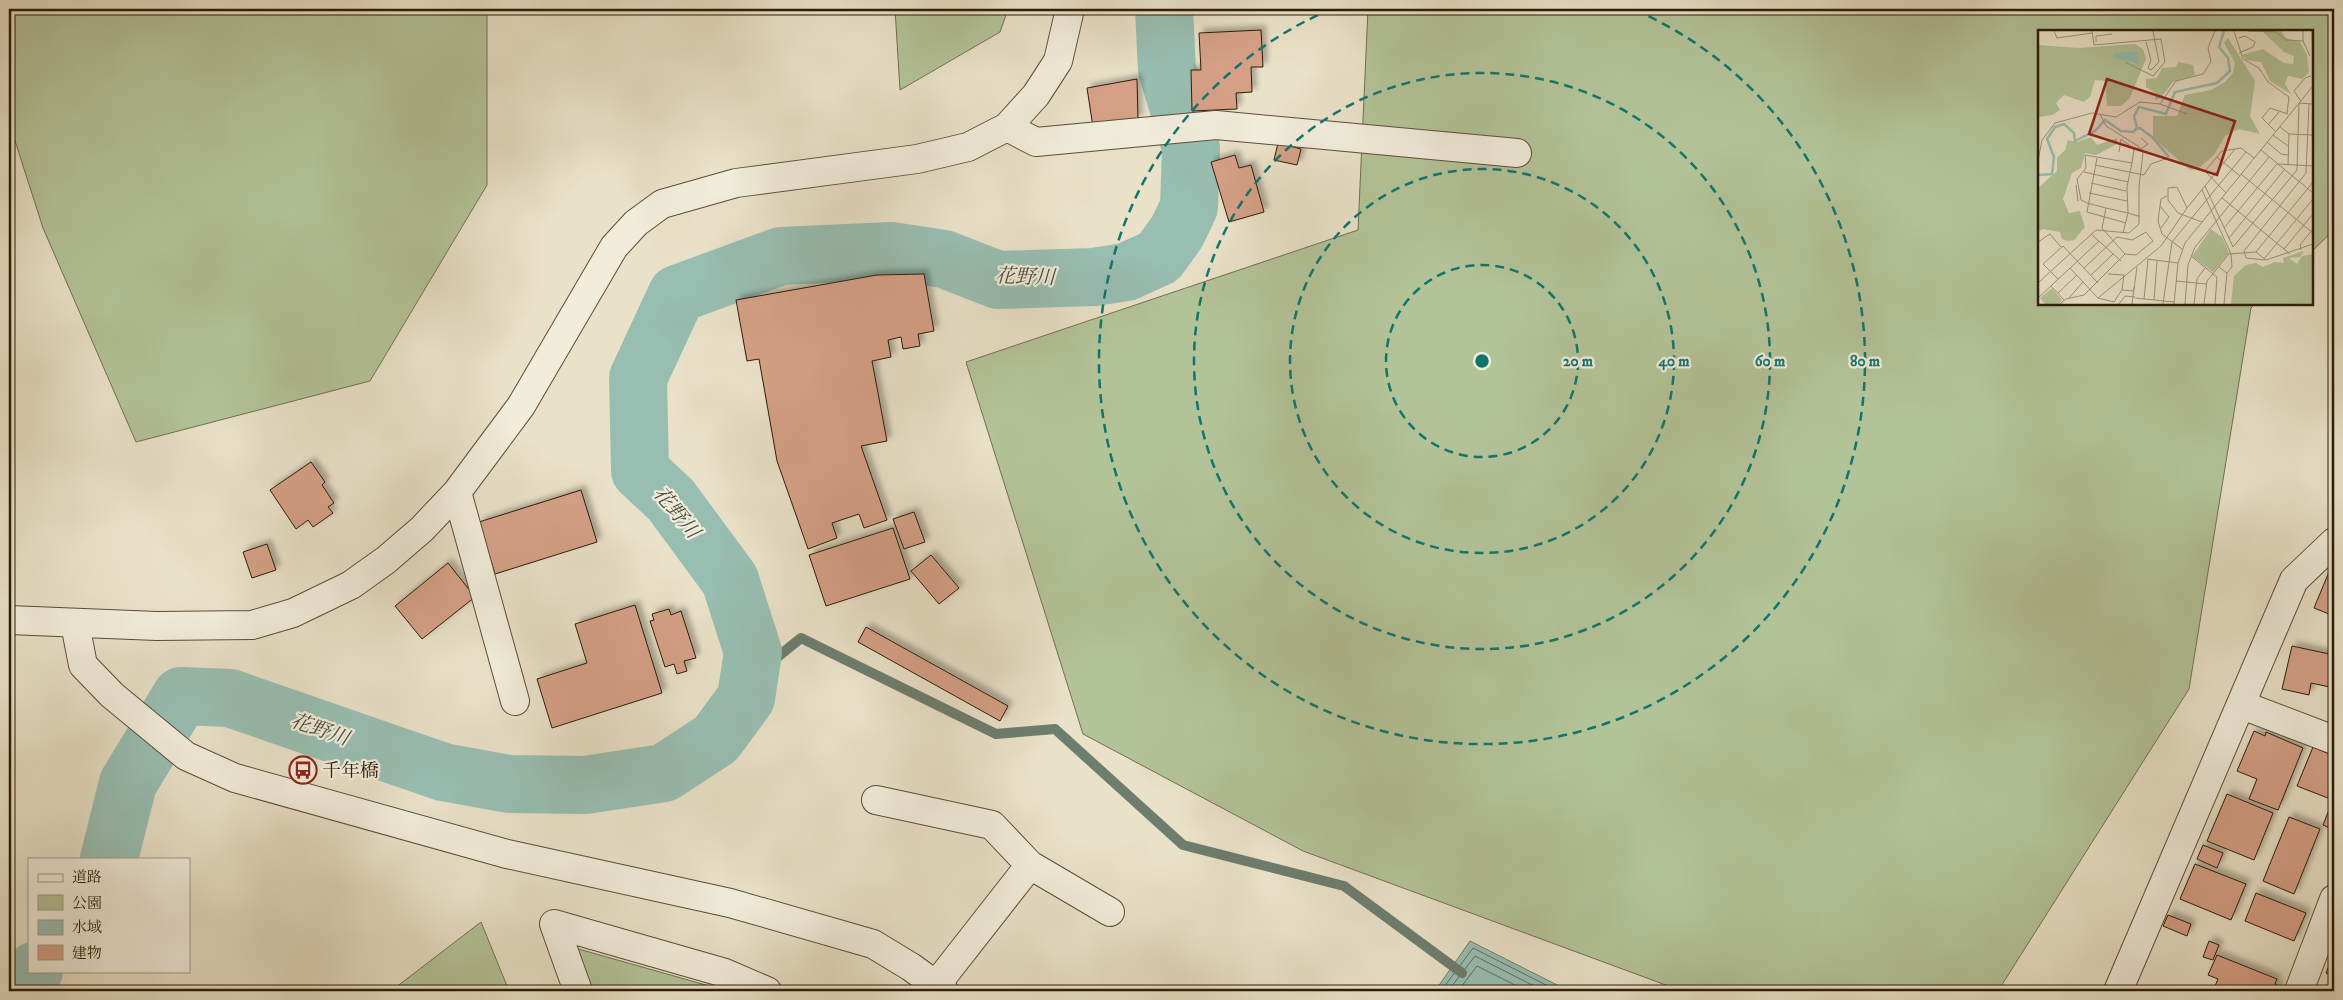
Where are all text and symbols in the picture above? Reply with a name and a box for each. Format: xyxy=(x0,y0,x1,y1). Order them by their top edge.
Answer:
inset map xyxy=(2038,30,2313,305)
water label: 花野川 xyxy=(995,264,1057,291)
centre of rings xyxy=(1473,352,1491,370)
text: 20 m xyxy=(1563,352,1594,371)
text: 40 m xyxy=(1657,352,1690,371)
text: 60 m xyxy=(1755,352,1786,371)
text: 80 m xyxy=(1850,352,1881,371)
water label: 花野川 xyxy=(647,482,706,546)
water label: 花野川 xyxy=(287,709,354,753)
bus stop icon: 千年橋 xyxy=(288,755,318,785)
place label: 千年橋 xyxy=(322,760,379,783)
legend xyxy=(28,858,190,972)
text: 道路 xyxy=(72,868,102,887)
text: 公園 xyxy=(72,894,102,913)
text: 水域 xyxy=(72,918,102,937)
text: 建物 xyxy=(72,944,102,963)

